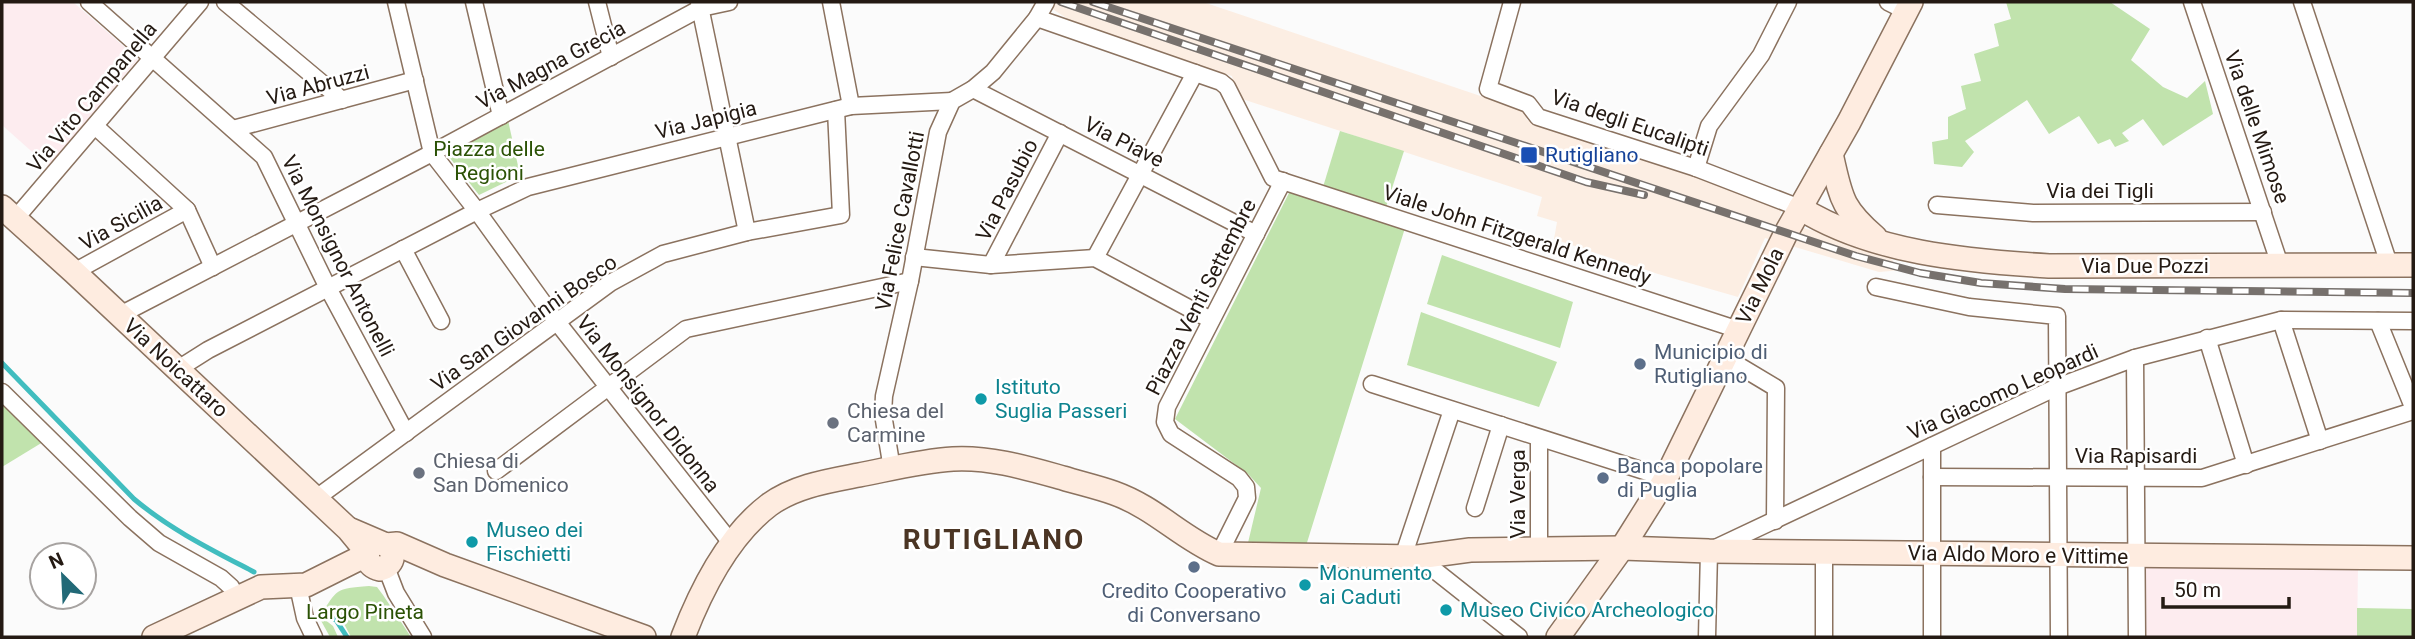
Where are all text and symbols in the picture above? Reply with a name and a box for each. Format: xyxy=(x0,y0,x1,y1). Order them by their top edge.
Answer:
street label: Via Magna Grecia xyxy=(473,16,629,114)
street label: Via Vito Campanella xyxy=(22,17,162,177)
street label: Via delle Mimose xyxy=(2220,47,2294,207)
street label: Via Abruzzi xyxy=(264,60,372,110)
street label: Via degli Eucalipti xyxy=(1548,85,1712,161)
street label: Via Japigia xyxy=(653,96,759,144)
street label: Via Piave xyxy=(1080,112,1168,172)
street label: Via Felice Cavallotti xyxy=(871,129,929,313)
street label: Via Pasubio xyxy=(971,135,1043,245)
park label: Piazza delle Regioni xyxy=(433,137,545,185)
place label: Rutigliano xyxy=(1545,143,1639,167)
marker: Rutigliano xyxy=(1519,145,1539,165)
street label: Via Monsignor Antonelli xyxy=(277,151,399,361)
street label: Via dei Tigli xyxy=(2046,179,2154,203)
street label: Viale John Fitzgerald Kennedy xyxy=(1380,180,1654,290)
street label: Via Sicilia xyxy=(76,191,166,255)
street label: Piazza Venti Settembre xyxy=(1141,195,1261,399)
street label: Via Mola xyxy=(1731,244,1789,328)
street label: Via San Giovanni Bosco xyxy=(427,250,621,396)
street label: Via Due Pozzi xyxy=(2081,254,2209,278)
street label: Via Monsignor Didonna xyxy=(571,311,725,497)
street label: Via Noicattaro xyxy=(119,314,233,422)
street label: Via Giacomo Leopardi xyxy=(1904,339,2102,445)
place label: Municipio di Rutigliano xyxy=(1654,340,1768,388)
marker: Municipio di Rutigliano xyxy=(1632,356,1648,372)
place label: Istituto Suglia Passeri xyxy=(995,375,1127,423)
marker: Istituto Suglia Passeri xyxy=(973,391,989,407)
place label: Chiesa del Carmine xyxy=(847,399,944,447)
marker: Chiesa del Carmine xyxy=(825,415,841,431)
street label: Via Rapisardi xyxy=(2075,444,2197,468)
place label: Chiesa di San Domenico xyxy=(433,449,569,497)
street label: Via Verga xyxy=(1506,449,1530,539)
place label: Banca popolare di Puglia xyxy=(1617,454,1763,502)
marker: Chiesa di San Domenico xyxy=(411,465,427,481)
marker: Banca popolare di Puglia xyxy=(1595,470,1611,486)
place label: Museo dei Fischietti xyxy=(486,518,583,566)
district label: RUTIGLIANO xyxy=(903,523,1085,556)
marker: Museo dei Fischietti xyxy=(464,534,480,550)
north arrow xyxy=(28,541,98,611)
street label: Via Aldo Moro e Vittime xyxy=(1908,541,2128,569)
text: N xyxy=(45,548,67,574)
marker: Credito Cooperativo di Conversano xyxy=(1186,559,1202,575)
place label: Monumento ai Caduti xyxy=(1319,561,1432,609)
scale bar xyxy=(2163,566,2289,610)
marker: Monumento ai Caduti xyxy=(1297,577,1313,593)
text: 50 m xyxy=(2174,578,2221,602)
place label: Credito Cooperativo di Conversano xyxy=(1101,579,1287,627)
place label: Museo Civico Archeologico xyxy=(1460,598,1715,622)
park label: Largo Pineta xyxy=(306,600,424,624)
marker: Museo Civico Archeologico xyxy=(1438,602,1454,618)

